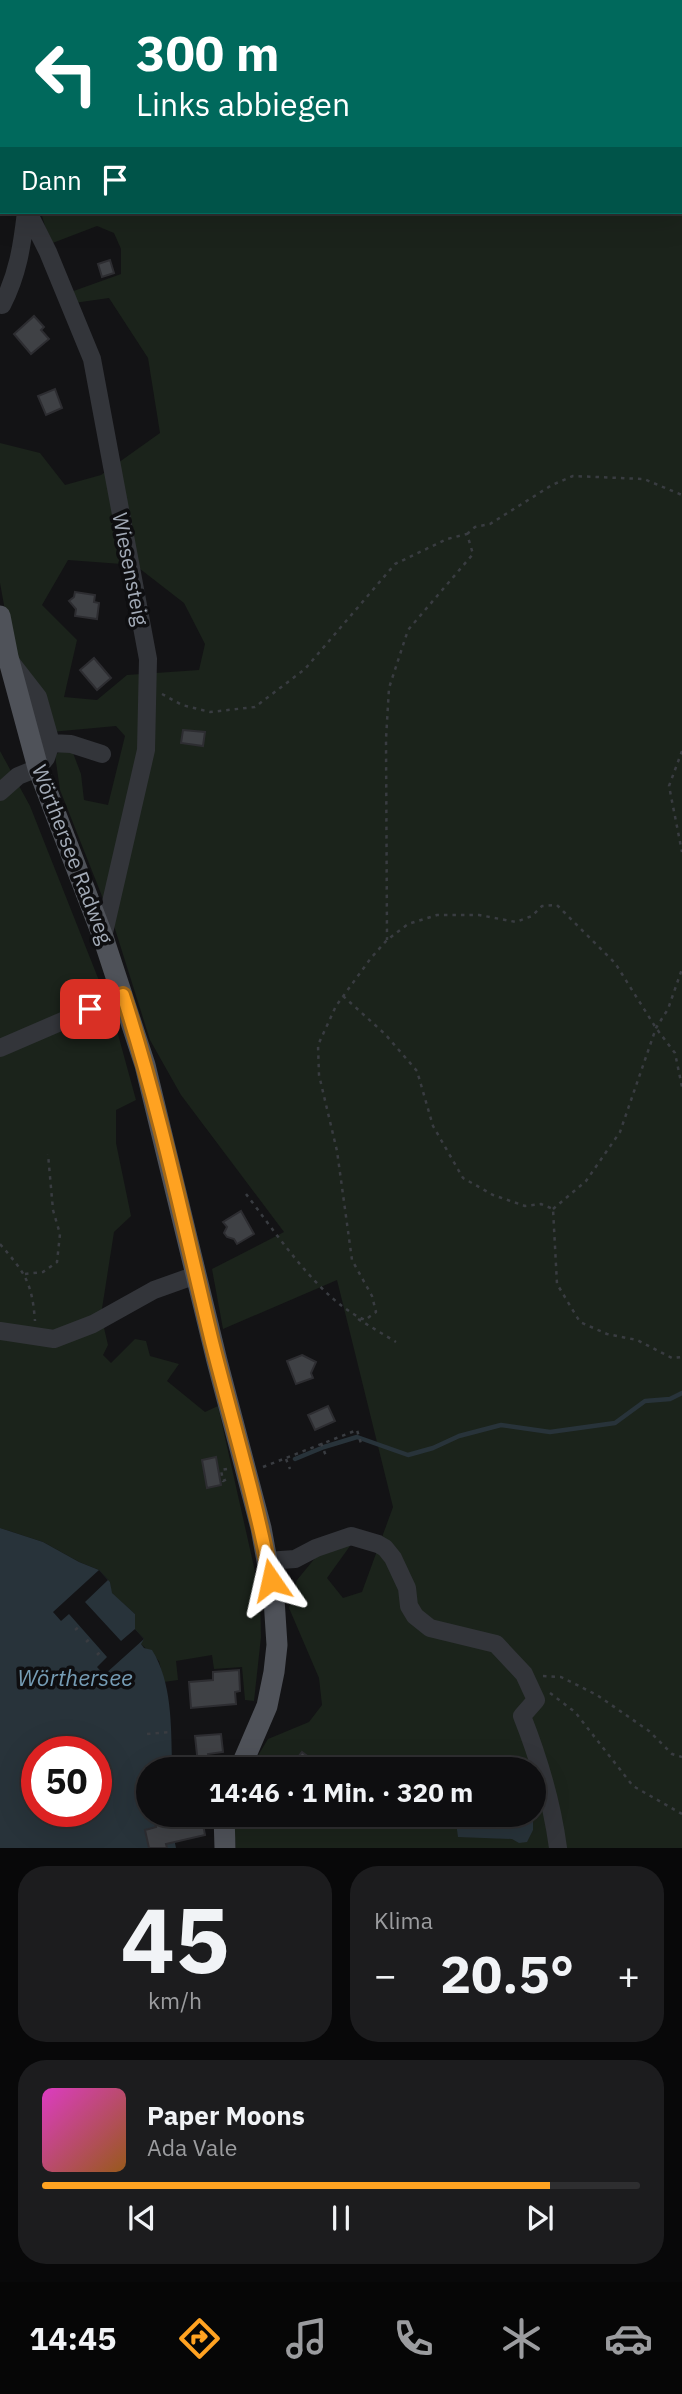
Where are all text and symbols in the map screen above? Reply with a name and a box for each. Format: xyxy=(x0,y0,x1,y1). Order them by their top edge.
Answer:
text: 300 m xyxy=(136,21,280,84)
icon: left xyxy=(21,28,112,119)
text: Links abbiegen xyxy=(136,83,350,125)
icon: arrive xyxy=(96,161,134,199)
text: Dann xyxy=(21,163,82,197)
street label: Wiesensteig xyxy=(106,510,156,628)
street label: Wörthersee Radweg xyxy=(26,760,120,948)
pin xyxy=(60,979,120,1039)
icon: arrive xyxy=(71,990,109,1028)
position arrow xyxy=(234,1543,308,1617)
water label: Wörthersee xyxy=(17,1662,133,1692)
speed limit sign: 50 xyxy=(21,1736,112,1827)
text: 14:46 · 1 Min. · 320 m xyxy=(209,1775,473,1809)
text: 45 xyxy=(120,1880,230,1998)
text: Klima xyxy=(374,1905,433,1935)
text: 20.5° xyxy=(440,1940,574,2007)
text: − xyxy=(374,1950,397,1999)
text: + xyxy=(617,1950,640,1999)
text: km/h xyxy=(148,1985,202,2015)
text: Paper Moons xyxy=(147,2098,305,2132)
text: Ada Vale xyxy=(147,2132,237,2162)
icon: previous xyxy=(123,2199,161,2237)
icon: pause xyxy=(322,2199,360,2237)
icon: next xyxy=(521,2199,559,2237)
icon: directions xyxy=(175,2314,224,2363)
icon: music xyxy=(282,2314,331,2363)
icon: phone xyxy=(389,2314,438,2363)
icon: climate xyxy=(497,2314,546,2363)
icon: car xyxy=(604,2314,653,2363)
text: 14:45 xyxy=(29,2317,117,2359)

